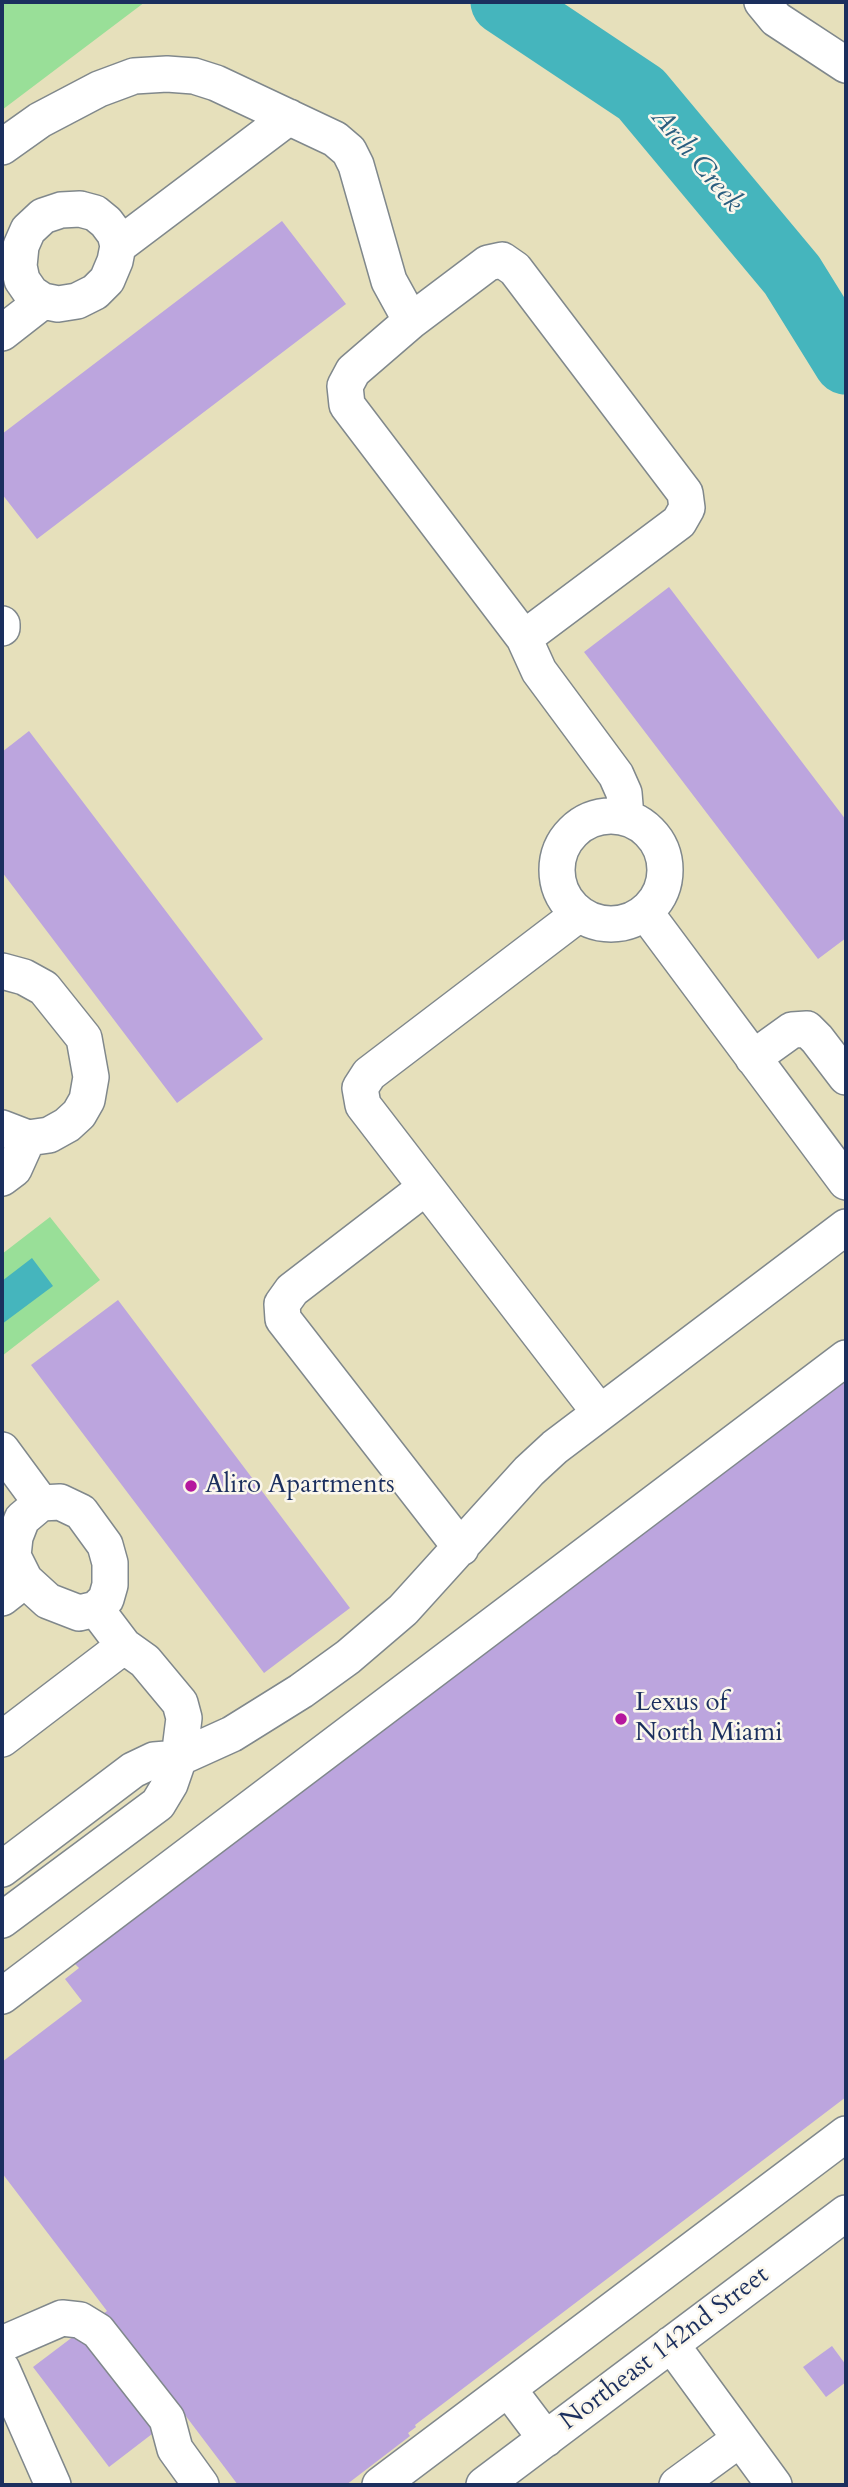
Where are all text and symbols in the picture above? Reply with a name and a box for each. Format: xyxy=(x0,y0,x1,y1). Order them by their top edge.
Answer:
water label: Arch Creek xyxy=(643,102,749,220)
place label: Aliro Apartments xyxy=(205,1470,395,1502)
marker: Aliro Apartments xyxy=(183,1478,199,1494)
place label: Lexus of North Miami xyxy=(635,1688,783,1750)
marker: Lexus of North Miami xyxy=(613,1711,629,1727)
street label: Northeast 142nd Street xyxy=(554,2260,776,2438)

